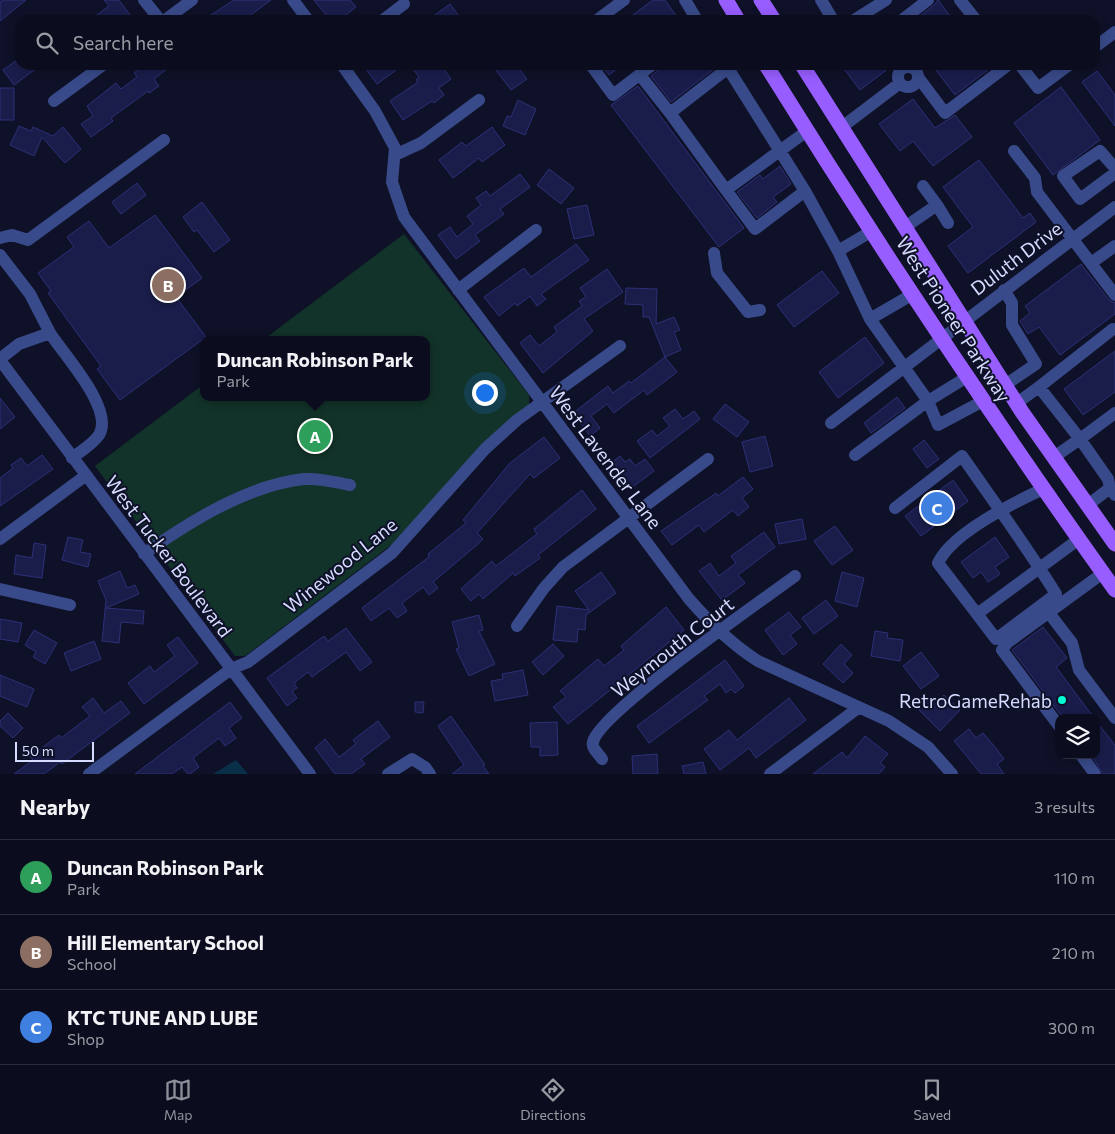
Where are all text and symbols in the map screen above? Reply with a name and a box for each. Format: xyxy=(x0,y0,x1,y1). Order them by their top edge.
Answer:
search box xyxy=(15,15,1100,70)
icon: search xyxy=(33,29,61,57)
text: Search here xyxy=(73,31,173,54)
street label: Duluth Drive xyxy=(966,216,1066,300)
street label: West Pioneer Parkway xyxy=(892,232,1016,406)
pin: B xyxy=(152,266,184,304)
popup xyxy=(200,336,430,401)
text: Duncan Robinson Park xyxy=(217,348,413,371)
text: Park xyxy=(217,371,250,390)
your location xyxy=(472,380,498,406)
street label: West Lavender Lane xyxy=(545,381,667,533)
pin: A xyxy=(299,417,331,455)
street label: West Tucker Boulevard xyxy=(101,471,237,641)
pin: C xyxy=(921,489,953,527)
street label: Winewood Lane xyxy=(279,512,401,618)
street label: Weymouth Court xyxy=(606,592,738,702)
place label: RetroGameRehab xyxy=(899,689,1052,712)
marker: RetroGameRehab xyxy=(1056,694,1068,706)
map controls xyxy=(1055,714,1100,759)
button: layers xyxy=(1055,714,1100,759)
scale bar xyxy=(15,739,94,762)
text: 50 m xyxy=(22,742,54,759)
text: Nearby xyxy=(20,794,90,819)
text: 3 results xyxy=(1034,797,1095,816)
text: Duncan Robinson Park xyxy=(67,856,264,879)
text: A xyxy=(30,868,42,887)
text: 110 m xyxy=(1054,868,1095,887)
text: Park xyxy=(67,879,100,898)
text: Hill Elementary School xyxy=(67,931,264,954)
text: B xyxy=(31,943,41,962)
text: 210 m xyxy=(1052,943,1095,962)
text: School xyxy=(67,954,117,973)
text: KTC TUNE AND LUBE xyxy=(67,1006,258,1029)
text: C xyxy=(31,1018,41,1037)
text: 300 m xyxy=(1048,1018,1095,1037)
text: Shop xyxy=(67,1029,105,1048)
tab: Map xyxy=(164,1076,193,1123)
tab: Directions xyxy=(520,1076,586,1123)
tab: Saved xyxy=(913,1076,951,1123)

